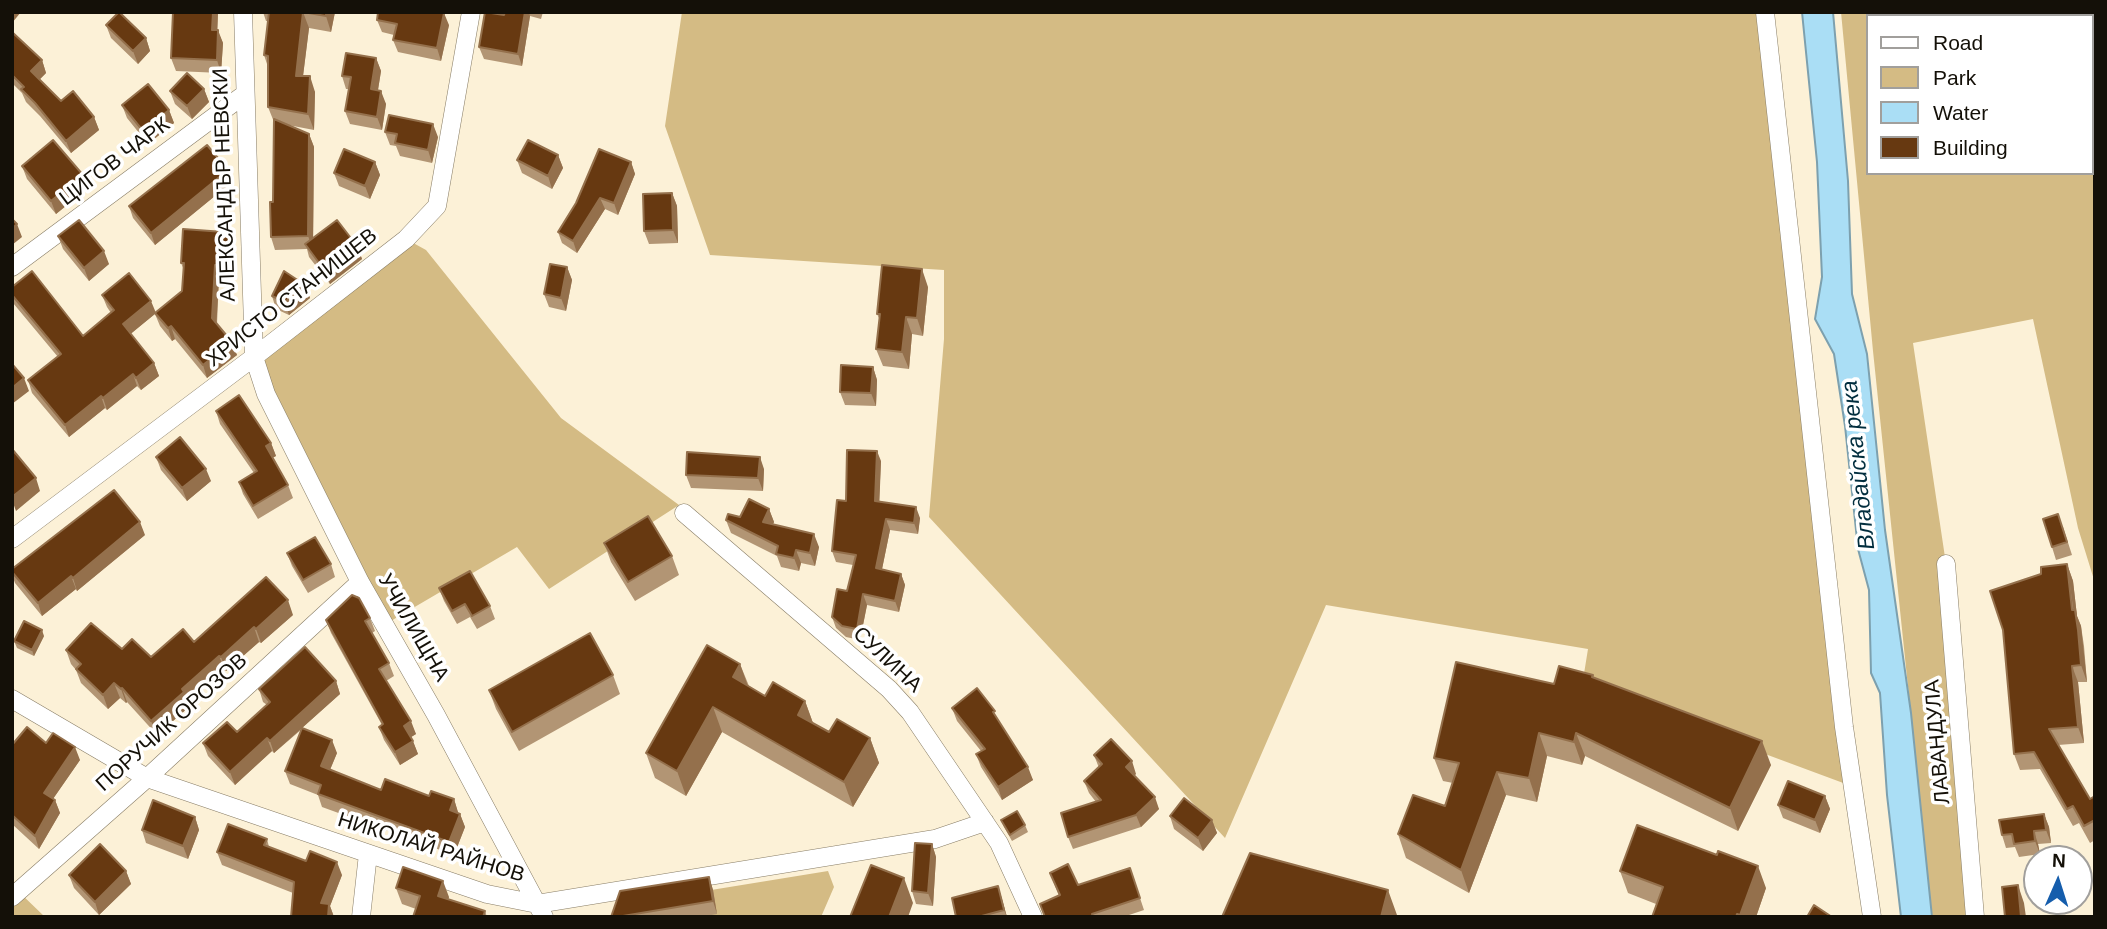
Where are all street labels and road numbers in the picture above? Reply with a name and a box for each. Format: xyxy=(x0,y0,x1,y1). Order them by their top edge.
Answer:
street label: АЛЕКСАНДЪР НЕВСКИ xyxy=(208,68,242,302)
street label: ЦИГОВ ЧАРК xyxy=(55,112,175,212)
street label: ХРИСТО СТАНИШЕВ xyxy=(202,224,382,372)
street label: УЧИЛИЩНА xyxy=(372,570,454,686)
street label: СУЛИНА xyxy=(847,622,927,698)
street label: ПОРУЧИК ОРОЗОВ xyxy=(91,649,253,797)
street label: ЛАВАНДУЛА xyxy=(1920,679,1956,805)
street label: НИКОЛАЙ РАЙНОВ xyxy=(334,808,528,888)

